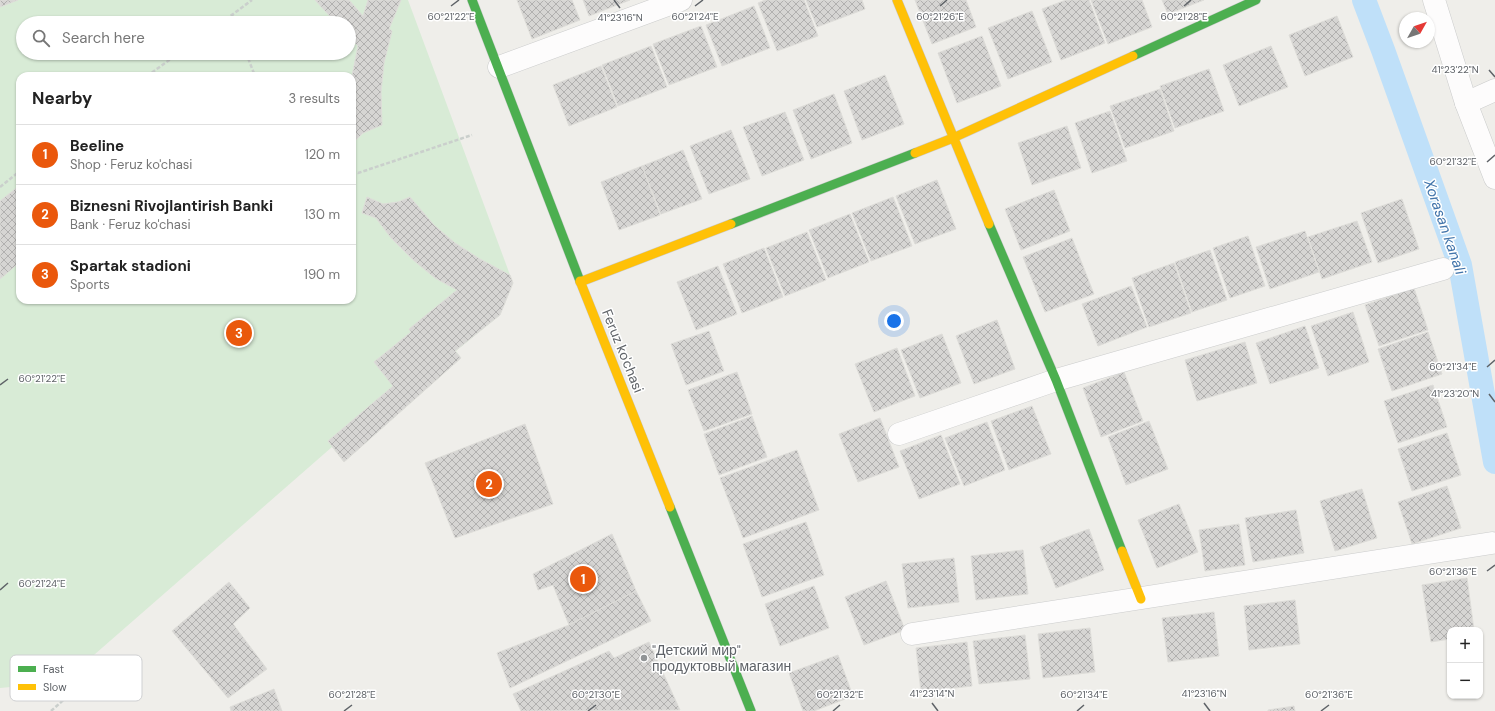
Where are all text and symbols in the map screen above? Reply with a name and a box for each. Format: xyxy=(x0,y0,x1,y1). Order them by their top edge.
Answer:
text: 60°21'22"E xyxy=(427,10,475,23)
text: 60°21'24"E xyxy=(671,10,719,23)
text: 60°21'26"E xyxy=(916,10,964,23)
text: 60°21'28"E xyxy=(1160,10,1208,23)
text: 41°23'16"N xyxy=(597,11,643,24)
north arrow xyxy=(1399,12,1435,48)
search box xyxy=(16,16,356,60)
icon: search xyxy=(30,27,52,49)
text: Search here xyxy=(62,28,145,48)
text: 41°23'22"N xyxy=(1431,63,1479,76)
text: Nearby xyxy=(32,87,92,109)
text: 3 results xyxy=(288,90,340,107)
text: Beeline xyxy=(70,136,124,156)
text: 1 xyxy=(43,146,47,163)
text: 120 m xyxy=(305,146,340,163)
text: 60°21'32"E xyxy=(1429,155,1477,168)
text: Shop · Feruz ko'chasi xyxy=(70,156,192,173)
water label: Xorasan kanali xyxy=(1419,176,1471,278)
text: Biznesni Rivojlantirish Banki xyxy=(70,196,273,216)
text: 2 xyxy=(41,206,49,223)
text: 130 m xyxy=(304,206,340,223)
text: Bank · Feruz ko'chasi xyxy=(70,216,191,233)
text: Spartak stadioni xyxy=(70,256,191,276)
text: 3 xyxy=(41,266,49,283)
text: 190 m xyxy=(304,266,340,283)
text: Sports xyxy=(70,276,110,293)
street label: Feruz ko'chasi xyxy=(598,307,648,395)
your location xyxy=(884,311,904,331)
pin: 3 xyxy=(226,318,252,348)
text: 60°21'34"E xyxy=(1429,360,1477,373)
text: 60°21'22"E xyxy=(18,372,66,385)
text: 41°23'20"N xyxy=(1431,387,1479,400)
pin: 2 xyxy=(476,469,502,499)
pin: 1 xyxy=(570,564,596,594)
text: 60°21'36"E xyxy=(1429,565,1477,578)
text: 60°21'24"E xyxy=(18,577,66,590)
map controls xyxy=(1447,627,1483,699)
button: + xyxy=(1447,627,1483,663)
place label: "Детский мир" продуктовый магазин xyxy=(652,641,791,675)
marker: "Детский мир" продуктовый магазин xyxy=(639,653,649,663)
legend xyxy=(10,655,142,701)
text: Fast xyxy=(43,662,64,676)
button: − xyxy=(1447,663,1483,699)
text: Slow xyxy=(43,680,67,694)
text: 41°23'14"N xyxy=(910,687,955,700)
text: 41°23'16"N xyxy=(1181,687,1227,700)
text: 60°21'28"E xyxy=(328,688,376,701)
text: 60°21'30"E xyxy=(572,688,621,701)
text: 60°21'32"E xyxy=(816,688,864,701)
text: 60°21'34"E xyxy=(1060,688,1108,701)
text: 60°21'36"E xyxy=(1305,688,1353,701)

